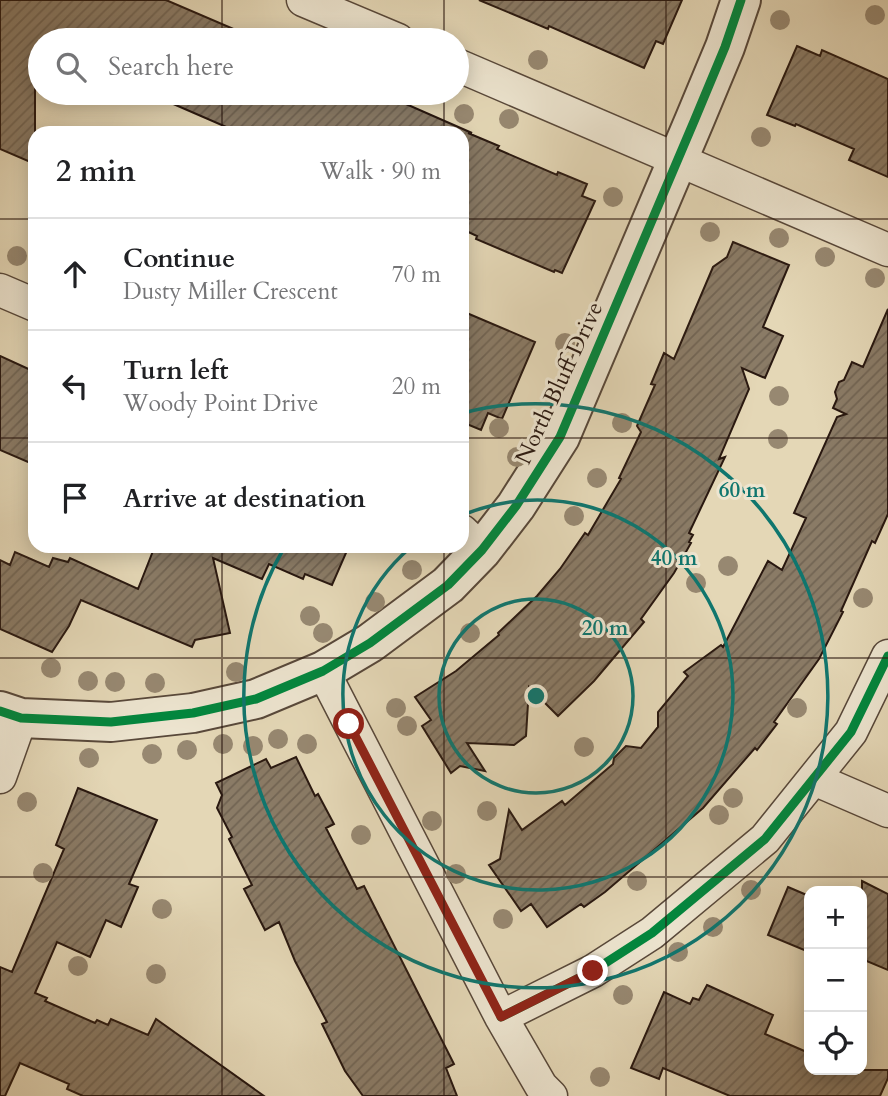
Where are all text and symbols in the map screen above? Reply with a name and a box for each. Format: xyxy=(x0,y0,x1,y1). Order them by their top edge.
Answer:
search box xyxy=(28,28,469,105)
icon: search xyxy=(52,48,90,86)
text: Search here xyxy=(108,49,234,84)
text: 2 min xyxy=(56,151,136,192)
text: Walk · 90 m xyxy=(320,156,441,187)
text: Continue xyxy=(123,241,235,276)
icon: ahead xyxy=(56,255,94,293)
text: 70 m xyxy=(392,259,441,290)
text: Dusty Miller Crescent xyxy=(123,276,338,307)
street label: North Bluff Drive xyxy=(508,297,610,469)
text: Turn left xyxy=(123,353,228,388)
icon: left xyxy=(56,367,94,405)
text: 20 m xyxy=(392,371,441,402)
text: Woody Point Drive xyxy=(123,388,318,419)
text: 60 m xyxy=(719,476,766,505)
icon: arrive xyxy=(56,479,94,517)
text: Arrive at destination xyxy=(123,481,366,516)
text: 40 m xyxy=(651,544,698,573)
text: 20 m xyxy=(582,614,629,643)
centre of rings xyxy=(524,684,548,708)
route start xyxy=(333,708,364,739)
map controls xyxy=(804,886,867,1075)
button: + xyxy=(804,886,867,949)
button: − xyxy=(804,949,867,1012)
route end xyxy=(577,955,608,986)
button: locate xyxy=(804,1012,867,1075)

